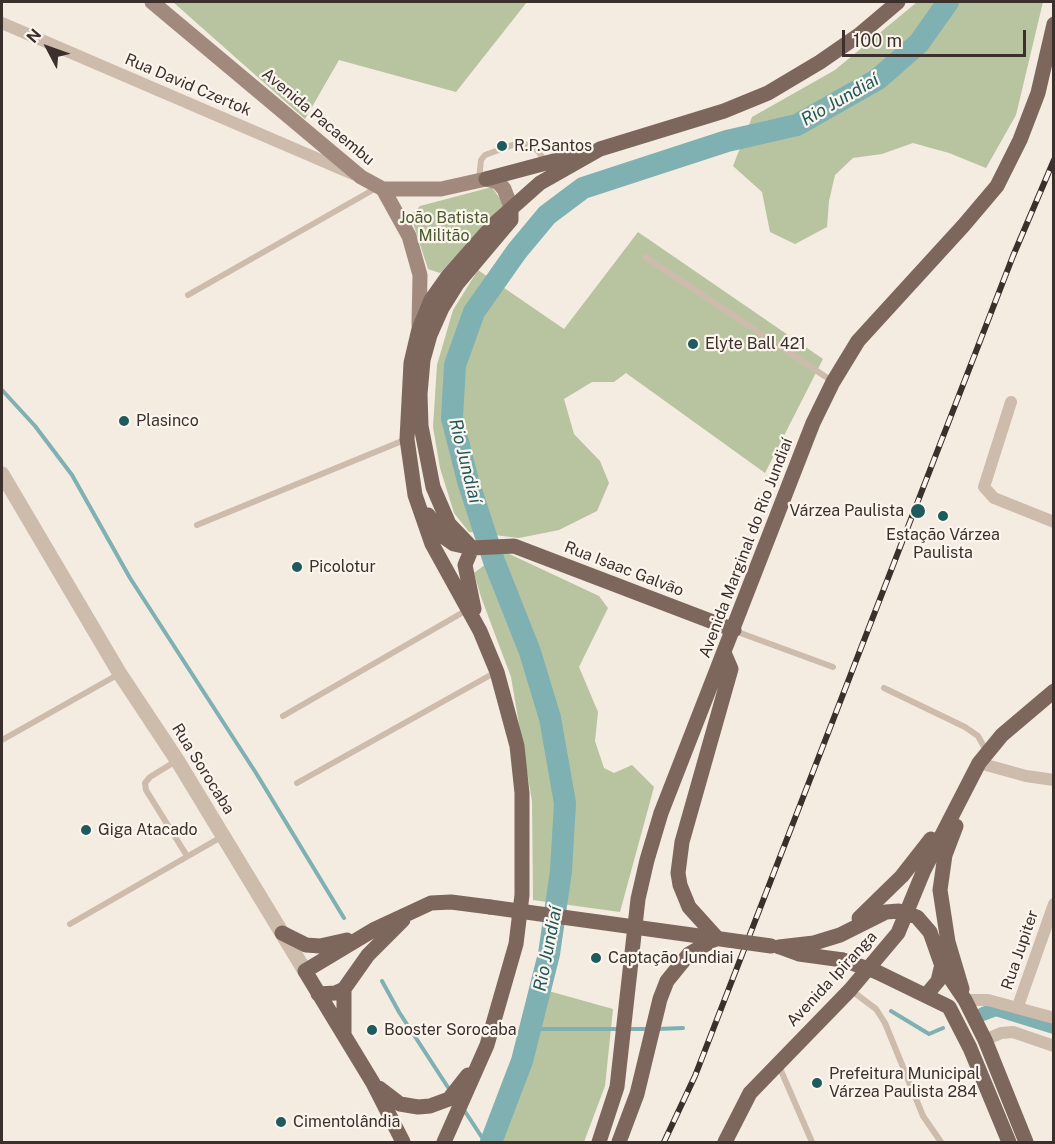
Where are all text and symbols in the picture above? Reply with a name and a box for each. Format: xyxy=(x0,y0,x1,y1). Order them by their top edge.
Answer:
north arrow xyxy=(18,18,78,78)
scale bar xyxy=(845,18,1030,56)
text: N xyxy=(23,25,45,47)
text: 100 m xyxy=(853,30,902,51)
street label: Rua David Czertok xyxy=(122,50,254,120)
street label: Avenida Pacaembu xyxy=(258,64,378,170)
water label: Rio Jundiaí xyxy=(797,69,883,131)
place label: R.P.Santos xyxy=(514,136,592,156)
marker: R.P.Santos xyxy=(495,139,509,153)
park label: João Batista Militão xyxy=(399,208,489,246)
place label: Elyte Ball 421 xyxy=(705,334,806,354)
marker: Elyte Ball 421 xyxy=(686,337,700,351)
place label: Plasinco xyxy=(136,411,199,431)
marker: Plasinco xyxy=(117,414,131,428)
water label: Rio Jundiaí xyxy=(444,417,486,505)
street label: Avenida Marginal do Rio Jundiaí xyxy=(695,435,797,661)
place label: Várzea Paulista xyxy=(789,501,904,521)
marker: Várzea Paulista xyxy=(909,502,927,520)
marker: Estação Várzea Paulista xyxy=(936,509,950,523)
place label: Estação Várzea Paulista xyxy=(886,525,1000,563)
street label: Rua Isaac Galvão xyxy=(562,537,686,601)
place label: Picolotur xyxy=(309,557,376,577)
marker: Picolotur xyxy=(290,560,304,574)
street label: Rua Sorocaba xyxy=(167,720,239,818)
place label: Giga Atacado xyxy=(98,820,198,840)
marker: Giga Atacado xyxy=(79,823,93,837)
water label: Rio Jundiaí xyxy=(529,905,567,993)
street label: Rua Jupiter xyxy=(997,908,1043,992)
street label: Avenida Ipiranga xyxy=(783,927,881,1031)
place label: Captação Jundiai xyxy=(608,948,734,968)
marker: Captação Jundiai xyxy=(589,951,603,965)
place label: Booster Sorocaba xyxy=(384,1020,517,1040)
marker: Booster Sorocaba xyxy=(365,1023,379,1037)
place label: Prefeitura Municipal Várzea Paulista 284 xyxy=(829,1064,980,1102)
marker: Prefeitura Municipal Várzea Paulista 284 xyxy=(810,1076,824,1090)
place label: Cimentolândia xyxy=(293,1112,400,1132)
marker: Cimentolândia xyxy=(274,1115,288,1129)

